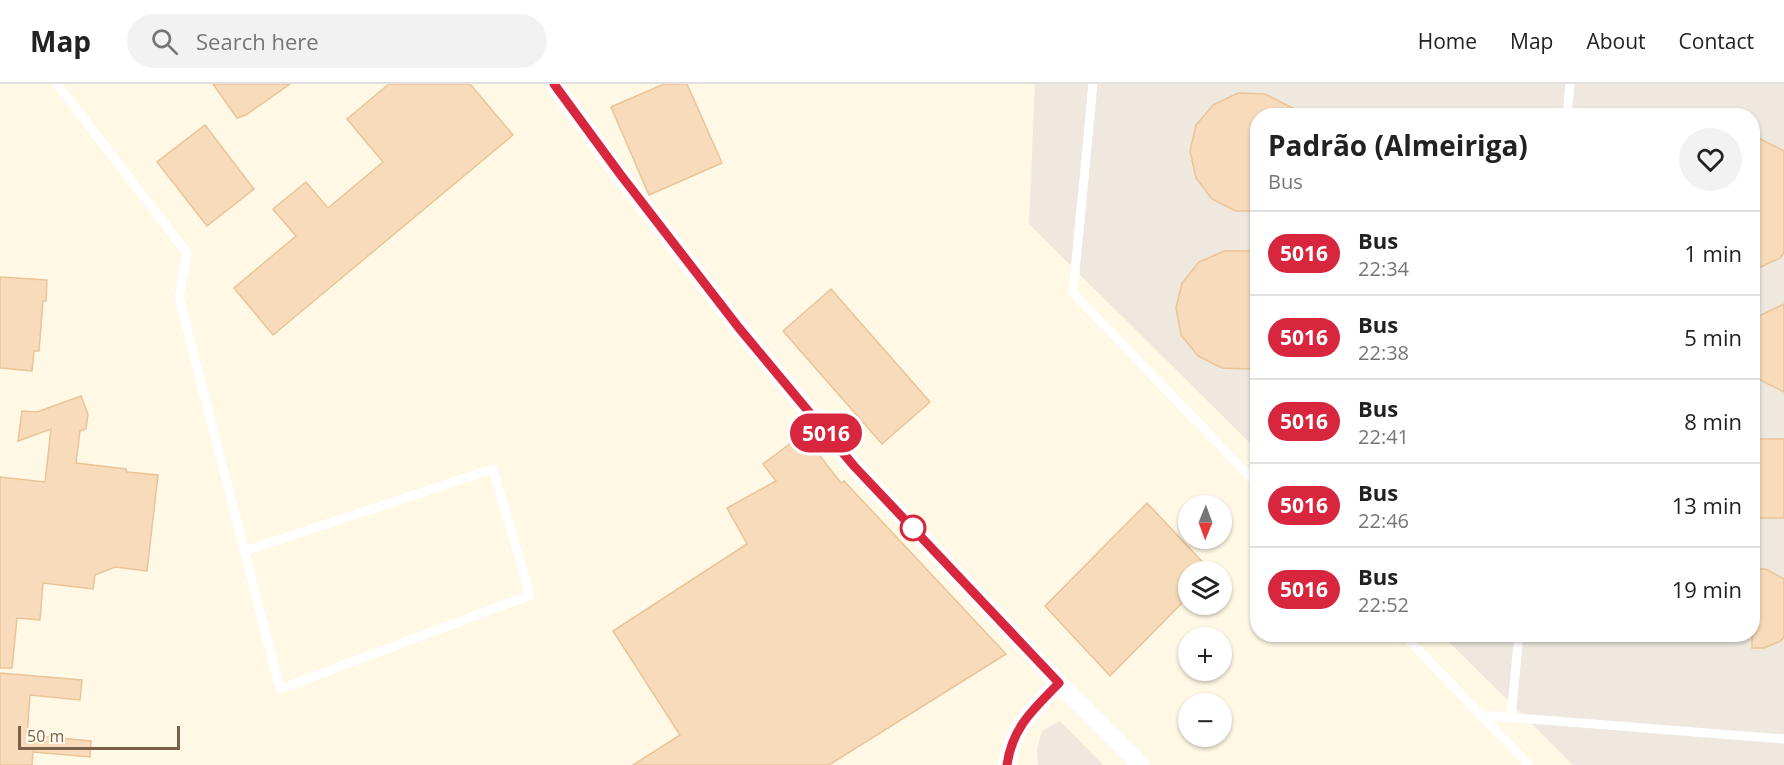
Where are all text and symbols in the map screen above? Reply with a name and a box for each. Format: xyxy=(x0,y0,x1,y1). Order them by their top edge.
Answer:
search box xyxy=(127,14,547,68)
text: Map xyxy=(30,22,91,60)
icon: search xyxy=(148,25,181,58)
text: Search here xyxy=(196,26,319,56)
text: Home xyxy=(1418,27,1477,55)
text: Map xyxy=(1510,27,1553,55)
text: About xyxy=(1586,27,1646,55)
text: Contact xyxy=(1679,27,1754,55)
text: Padrão (Almeiriga) xyxy=(1268,126,1528,164)
button: heart xyxy=(1679,128,1742,191)
text: Bus xyxy=(1268,168,1303,195)
text: Bus xyxy=(1358,225,1398,255)
text: 1 min xyxy=(1684,238,1742,268)
text: 5016 xyxy=(1280,239,1328,267)
text: 22:34 xyxy=(1358,255,1409,282)
text: Bus xyxy=(1358,309,1398,339)
text: 5 min xyxy=(1684,322,1742,352)
text: 5016 xyxy=(1280,323,1328,351)
text: 22:38 xyxy=(1358,339,1409,366)
text: Bus xyxy=(1358,393,1398,423)
text: 8 min xyxy=(1684,406,1742,436)
text: 5016 xyxy=(1280,407,1328,435)
line badge: 5016 xyxy=(784,414,868,452)
text: 5016 xyxy=(802,419,850,447)
text: 22:41 xyxy=(1358,423,1409,450)
text: Bus xyxy=(1358,477,1398,507)
text: 13 min xyxy=(1672,490,1742,520)
text: 5016 xyxy=(1280,491,1328,519)
north arrow xyxy=(1178,495,1232,549)
map controls xyxy=(1178,495,1232,747)
text: 22:46 xyxy=(1358,507,1409,534)
unlabelled marker xyxy=(900,515,926,541)
button: layers xyxy=(1178,561,1232,615)
text: Bus xyxy=(1358,561,1398,591)
text: 19 min xyxy=(1672,574,1742,604)
text: 5016 xyxy=(1280,575,1328,603)
text: 22:52 xyxy=(1358,591,1409,618)
button: + xyxy=(1178,627,1232,681)
button: − xyxy=(1178,693,1232,747)
scale bar xyxy=(18,723,180,750)
text: 50 m xyxy=(27,725,64,747)

